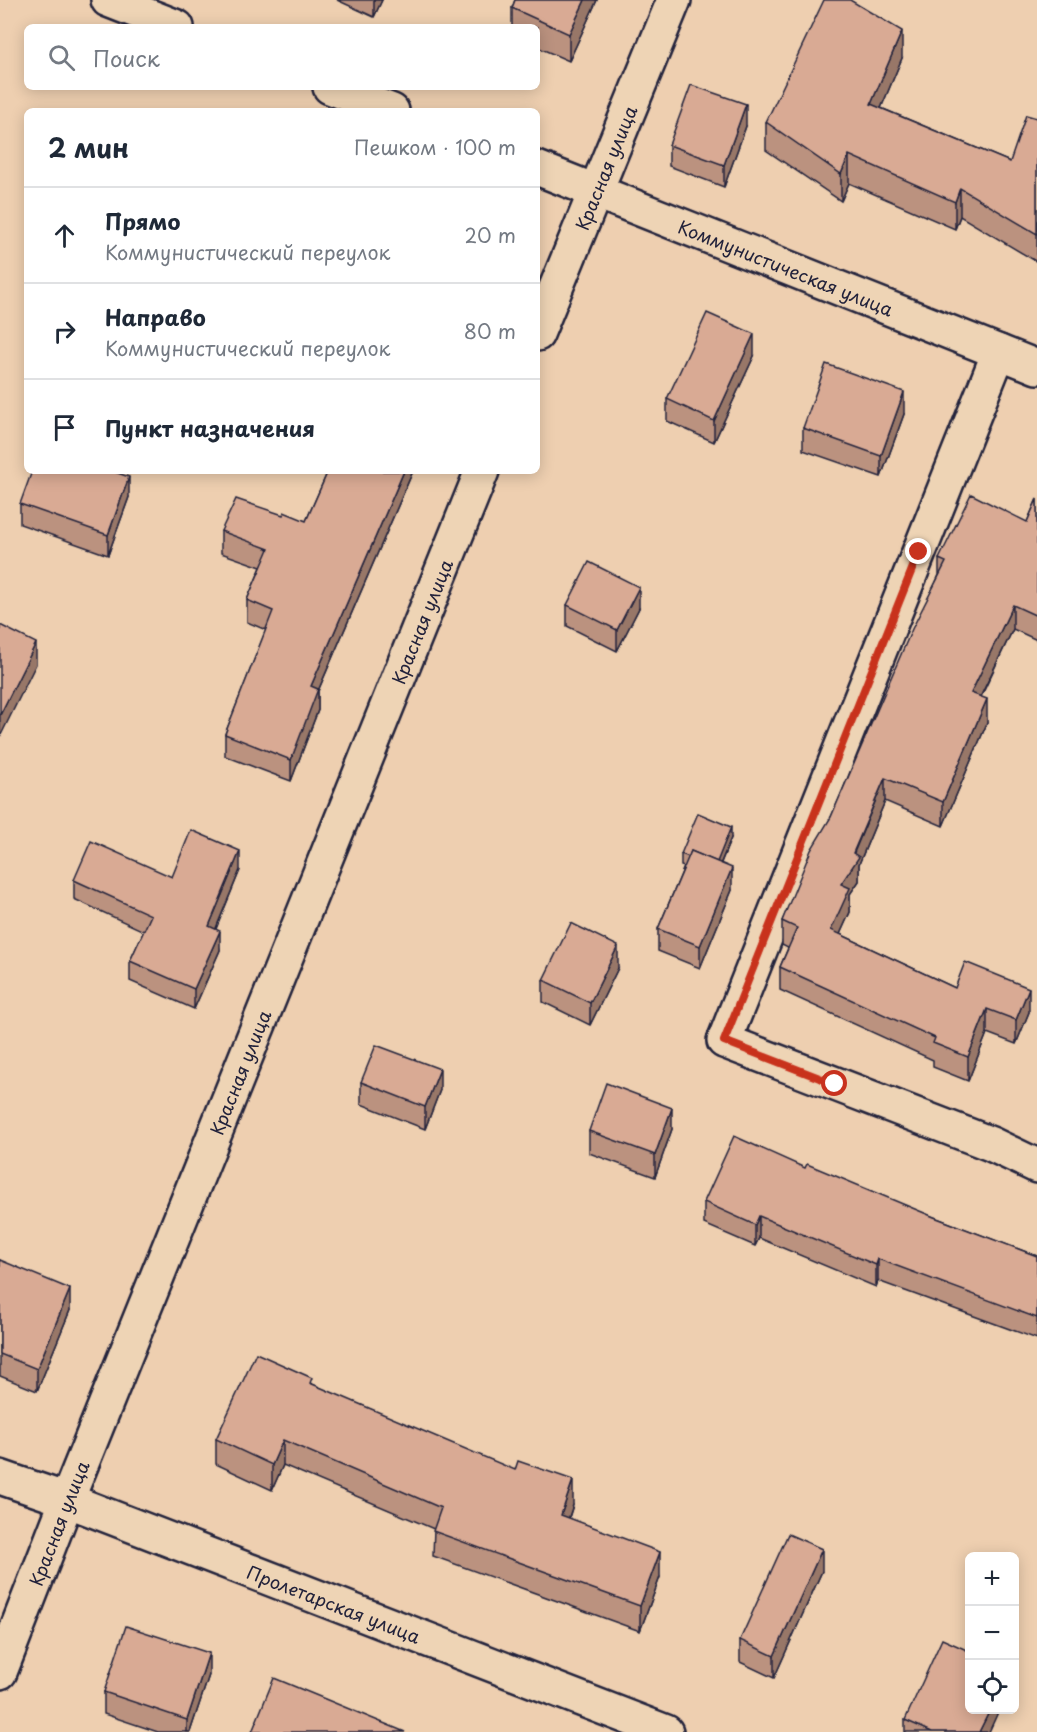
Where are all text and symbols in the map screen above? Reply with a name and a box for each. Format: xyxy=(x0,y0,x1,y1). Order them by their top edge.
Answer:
search box xyxy=(24,24,540,90)
icon: search xyxy=(45,41,78,74)
text: Поиск xyxy=(93,41,160,74)
street label: Красная улица xyxy=(568,100,643,234)
text: 2 мин xyxy=(48,128,129,167)
text: Пешком · 100 m xyxy=(354,132,516,162)
text: Прямо xyxy=(105,204,180,237)
street label: Коммунистическая улица xyxy=(675,212,898,322)
icon: ahead xyxy=(48,219,81,252)
text: 20 m xyxy=(464,220,516,250)
text: Коммунистический переулок xyxy=(105,237,390,267)
text: Направо xyxy=(105,300,206,333)
icon: right xyxy=(48,315,81,348)
text: 80 m xyxy=(464,316,516,346)
text: Коммунистический переулок xyxy=(105,333,390,363)
icon: arrive xyxy=(48,411,81,444)
text: Пункт назначения xyxy=(105,411,315,444)
route end xyxy=(905,538,931,564)
street label: Красная улица xyxy=(384,554,459,688)
street label: Красная улица xyxy=(202,1005,277,1138)
route start xyxy=(821,1070,847,1096)
street label: Красная улица xyxy=(21,1456,95,1589)
map controls xyxy=(965,1552,1019,1714)
button: + xyxy=(965,1552,1019,1606)
street label: Пролетарская улица xyxy=(243,1558,425,1649)
button: − xyxy=(965,1606,1019,1660)
button: locate xyxy=(965,1660,1019,1714)

